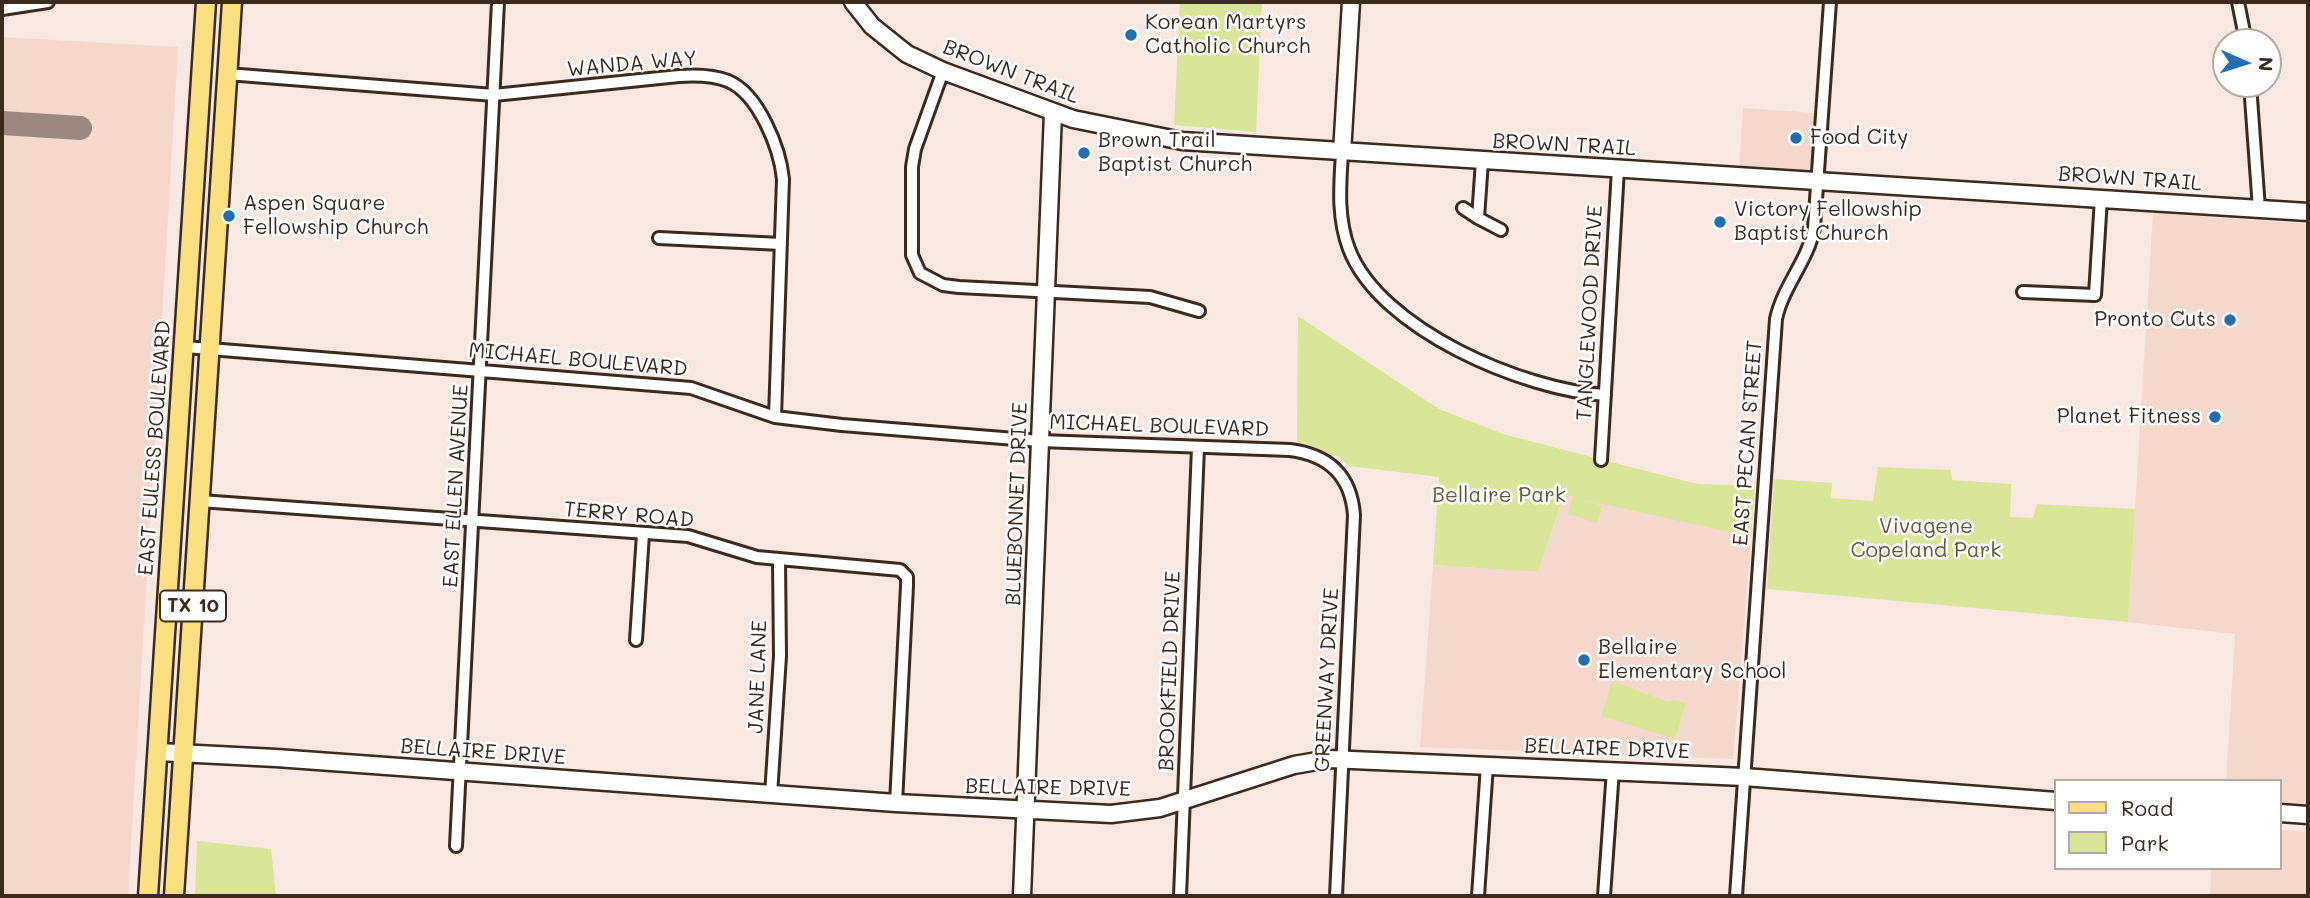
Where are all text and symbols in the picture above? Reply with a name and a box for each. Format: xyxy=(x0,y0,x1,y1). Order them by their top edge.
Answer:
place label: Korean Martyrs Catholic Church xyxy=(1145,10,1310,60)
marker: Korean Martyrs Catholic Church xyxy=(1123,27,1139,43)
north arrow xyxy=(2212,28,2282,98)
street label: BROWN TRAIL xyxy=(939,34,1083,110)
street label: WANDA WAY xyxy=(566,46,698,82)
text: N xyxy=(2254,56,2279,72)
place label: Food City xyxy=(1810,125,1908,151)
place label: Brown Trail Baptist Church xyxy=(1098,128,1252,178)
street label: BROWN TRAIL xyxy=(1492,129,1636,161)
marker: Food City xyxy=(1788,130,1804,146)
marker: Brown Trail Baptist Church xyxy=(1076,145,1092,161)
street label: BROWN TRAIL xyxy=(2057,161,2203,197)
place label: Aspen Square Fellowship Church xyxy=(243,191,428,241)
place label: Victory Fellowship Baptist Church xyxy=(1734,197,1922,247)
street label: TANGLEWOOD DRIVE xyxy=(1572,205,1608,421)
marker: Aspen Square Fellowship Church xyxy=(221,208,237,224)
marker: Victory Fellowship Baptist Church xyxy=(1712,214,1728,230)
place label: Pronto Cuts xyxy=(2094,307,2216,333)
marker: Pronto Cuts xyxy=(2222,312,2238,328)
street label: EAST EULESS BOULEVARD xyxy=(134,320,176,576)
street label: MICHAEL BOULEVARD xyxy=(467,338,689,382)
street label: EAST PECAN STREET xyxy=(1728,339,1768,547)
street label: EAST ELLEN AVENUE xyxy=(438,384,474,588)
street label: BLUEBONNET DRIVE xyxy=(1001,402,1033,606)
place label: Planet Fitness xyxy=(2057,404,2201,430)
marker: Planet Fitness xyxy=(2207,409,2223,425)
street label: MICHAEL BOULEVARD xyxy=(1049,410,1269,442)
park label: Bellaire Park xyxy=(1432,483,1566,509)
street label: TERRY ROAD xyxy=(563,497,695,533)
park label: Vivagene Copeland Park xyxy=(1850,514,2002,564)
street label: BROOKFIELD DRIVE xyxy=(1154,570,1186,772)
street label: GREENWAY DRIVE xyxy=(1310,587,1344,773)
road number: TX 10 xyxy=(160,590,226,622)
street label: JANE LANE xyxy=(743,620,773,734)
place label: Bellaire Elementary School xyxy=(1598,635,1786,685)
marker: Bellaire Elementary School xyxy=(1576,652,1592,668)
street label: BELLAIRE DRIVE xyxy=(399,734,567,770)
street label: BELLAIRE DRIVE xyxy=(1524,734,1690,764)
street label: BELLAIRE DRIVE xyxy=(965,774,1131,802)
legend xyxy=(2054,779,2282,870)
text: Road xyxy=(2121,794,2173,821)
text: Park xyxy=(2121,829,2169,856)

